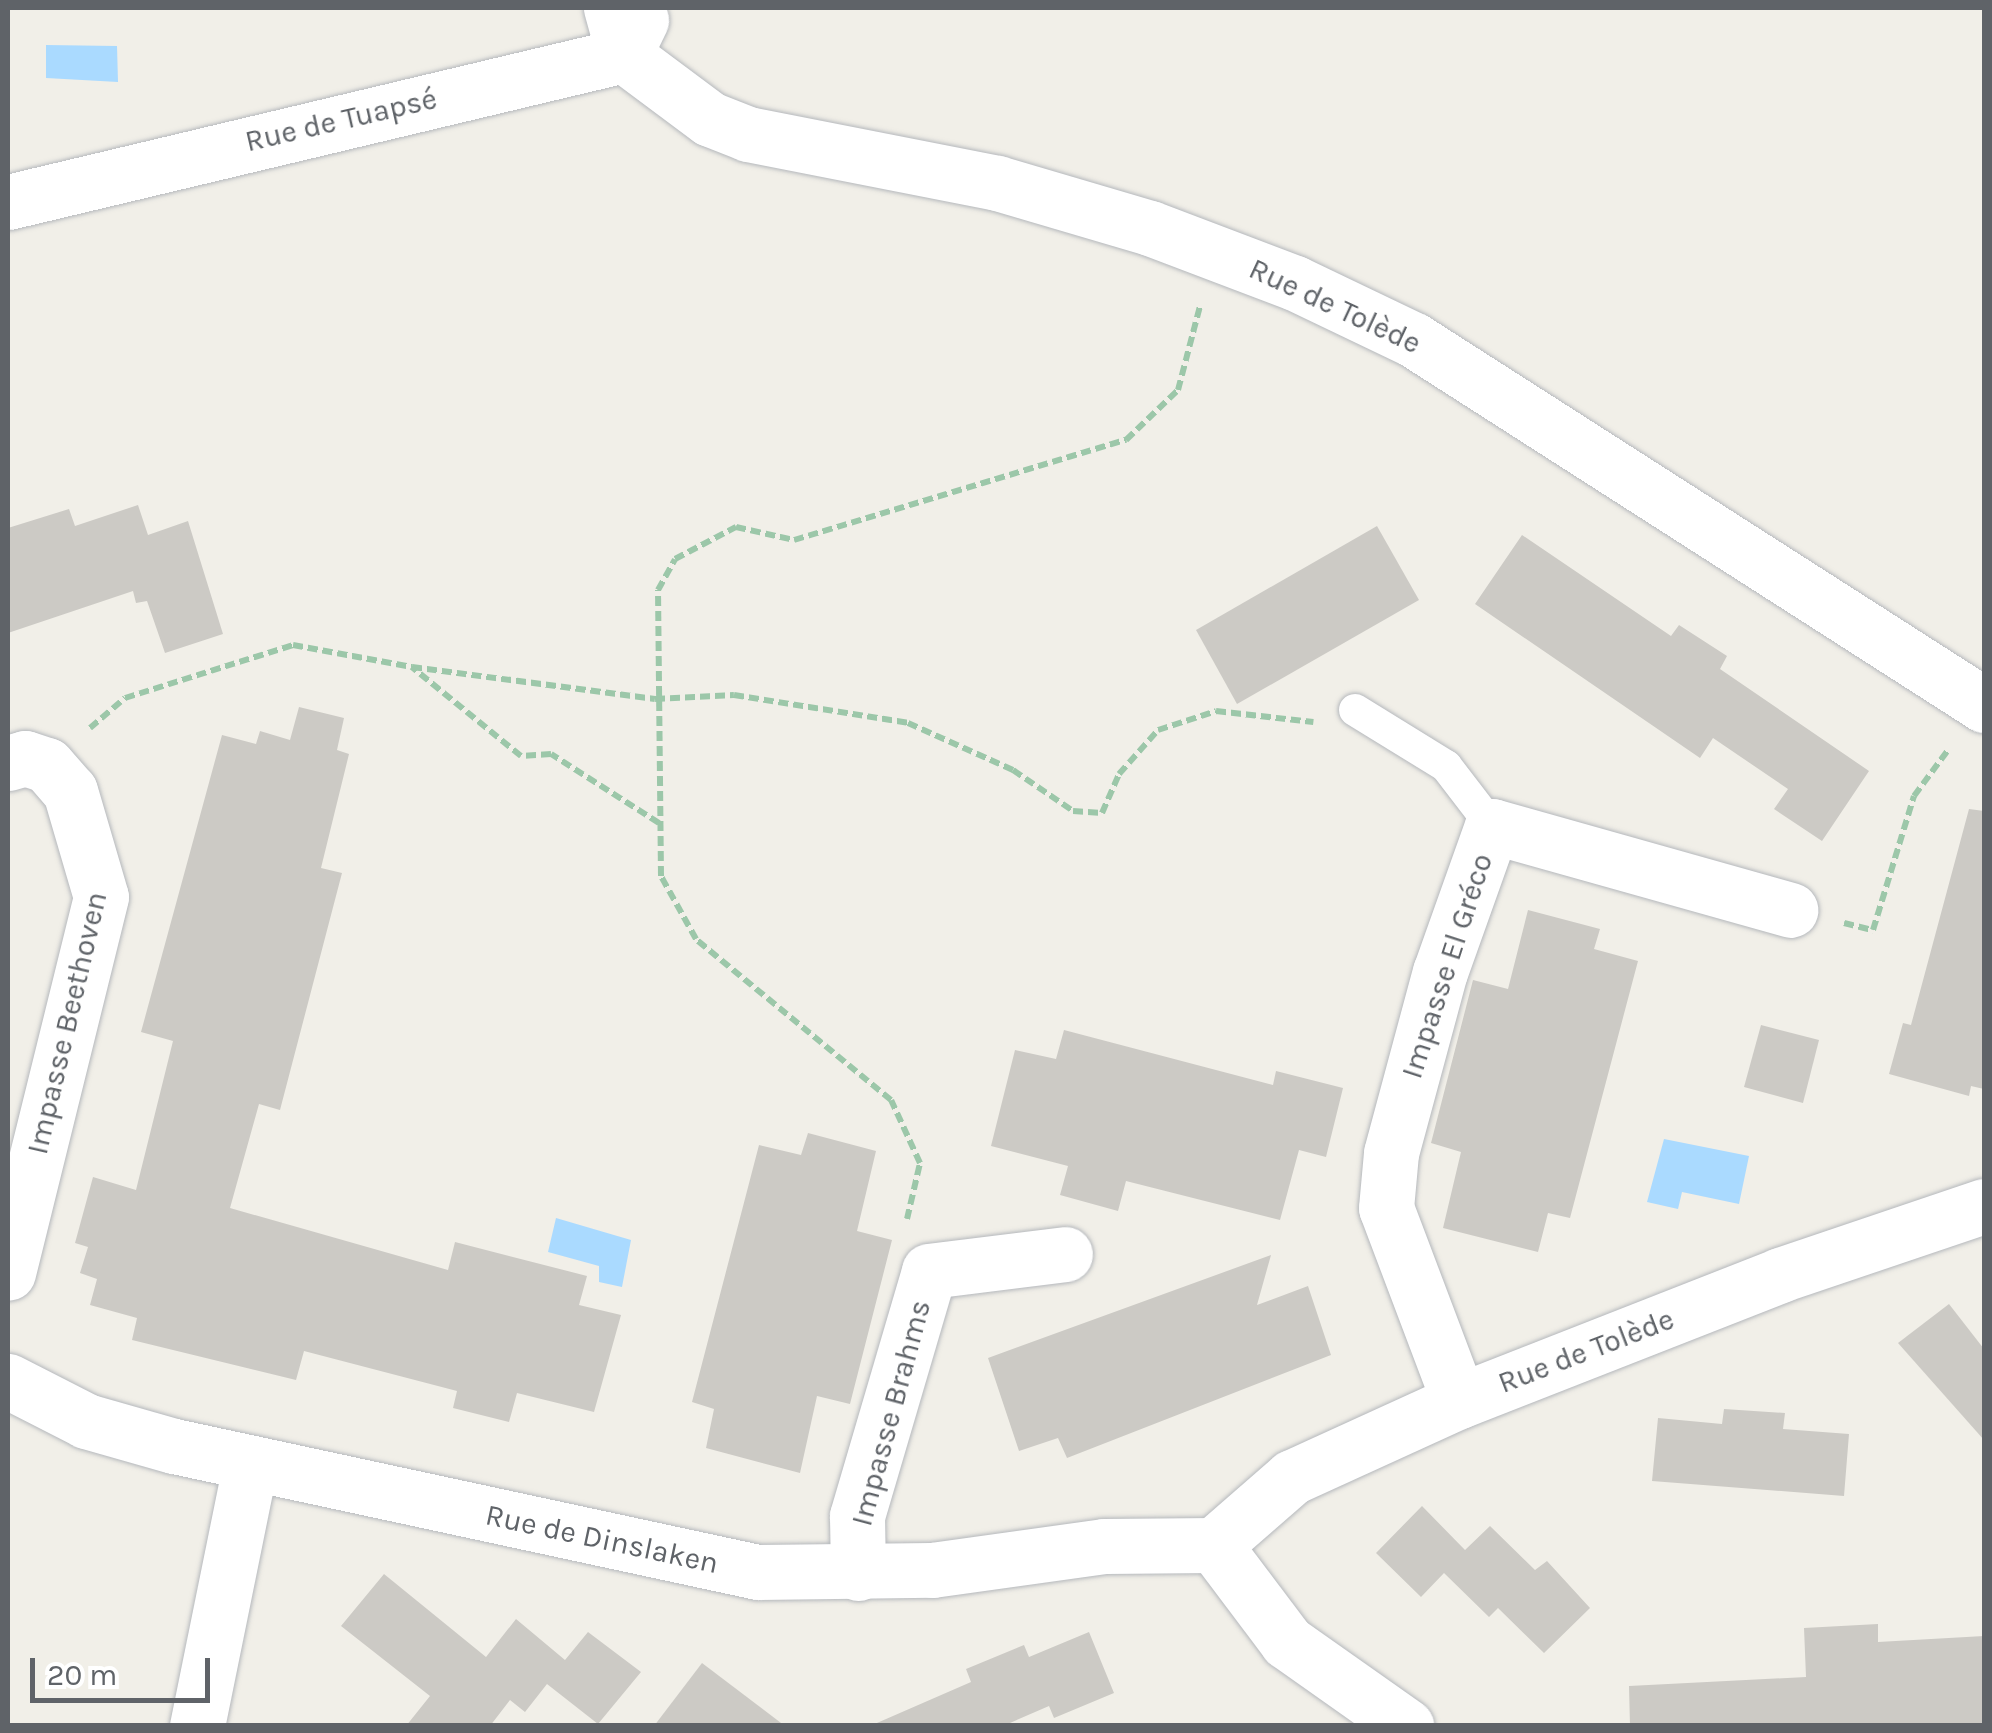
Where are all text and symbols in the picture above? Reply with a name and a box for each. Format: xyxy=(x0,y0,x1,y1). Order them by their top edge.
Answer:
street label: Rue de Tuapsé xyxy=(242,80,440,160)
street label: Rue de Tolède xyxy=(1243,251,1427,361)
street label: Impasse El Gréco xyxy=(1394,849,1500,1083)
street label: Impasse Beethoven xyxy=(19,888,115,1158)
street label: Impasse Brahms xyxy=(844,1296,938,1530)
street label: Rue de Tolède xyxy=(1493,1301,1679,1401)
street label: Rue de Dinslaken xyxy=(482,1497,722,1581)
scale bar xyxy=(35,1638,215,1700)
text: 20 m xyxy=(47,1657,117,1693)

